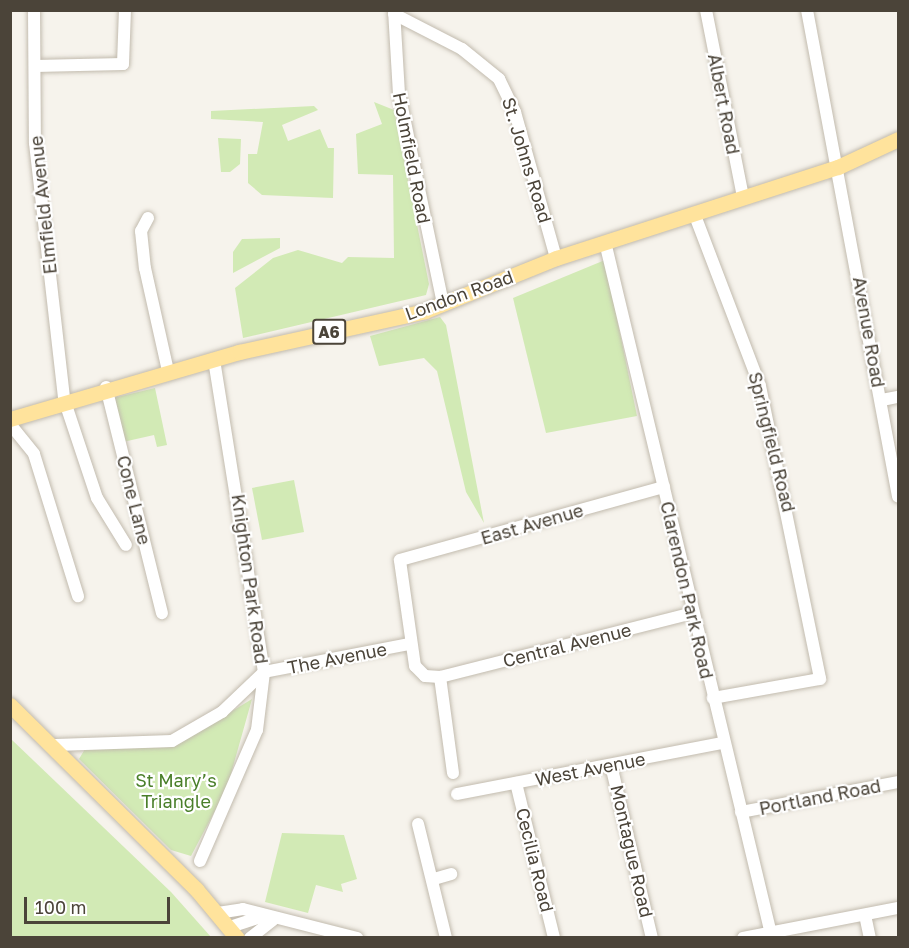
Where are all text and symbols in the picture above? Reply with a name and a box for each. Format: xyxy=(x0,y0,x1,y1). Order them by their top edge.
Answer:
street label: Albert Road xyxy=(704,52,744,156)
street label: Holmfield Road xyxy=(389,91,435,225)
street label: St. Johns Road xyxy=(498,95,556,225)
street label: Elmfield Avenue xyxy=(25,135,61,275)
street label: London Road xyxy=(402,265,516,325)
street label: Avenue Road xyxy=(849,275,889,389)
road number: A6 xyxy=(311,319,347,345)
street label: Springfield Road xyxy=(744,370,800,514)
street label: Cone Lane xyxy=(112,453,156,547)
street label: Knighton Park Road xyxy=(227,493,273,665)
street label: East Avenue xyxy=(478,499,586,549)
street label: Clarendon Park Road xyxy=(656,499,718,681)
street label: Central Avenue xyxy=(501,619,633,671)
street label: The Avenue xyxy=(286,638,388,678)
street label: West Avenue xyxy=(533,748,647,790)
park label: St Mary’s Triangle xyxy=(135,770,217,812)
street label: Portland Road xyxy=(757,775,883,819)
street label: Montague Road xyxy=(606,783,658,919)
street label: Cecilia Road xyxy=(512,806,558,914)
scale bar xyxy=(27,885,172,923)
text: 100 m xyxy=(35,896,86,918)

